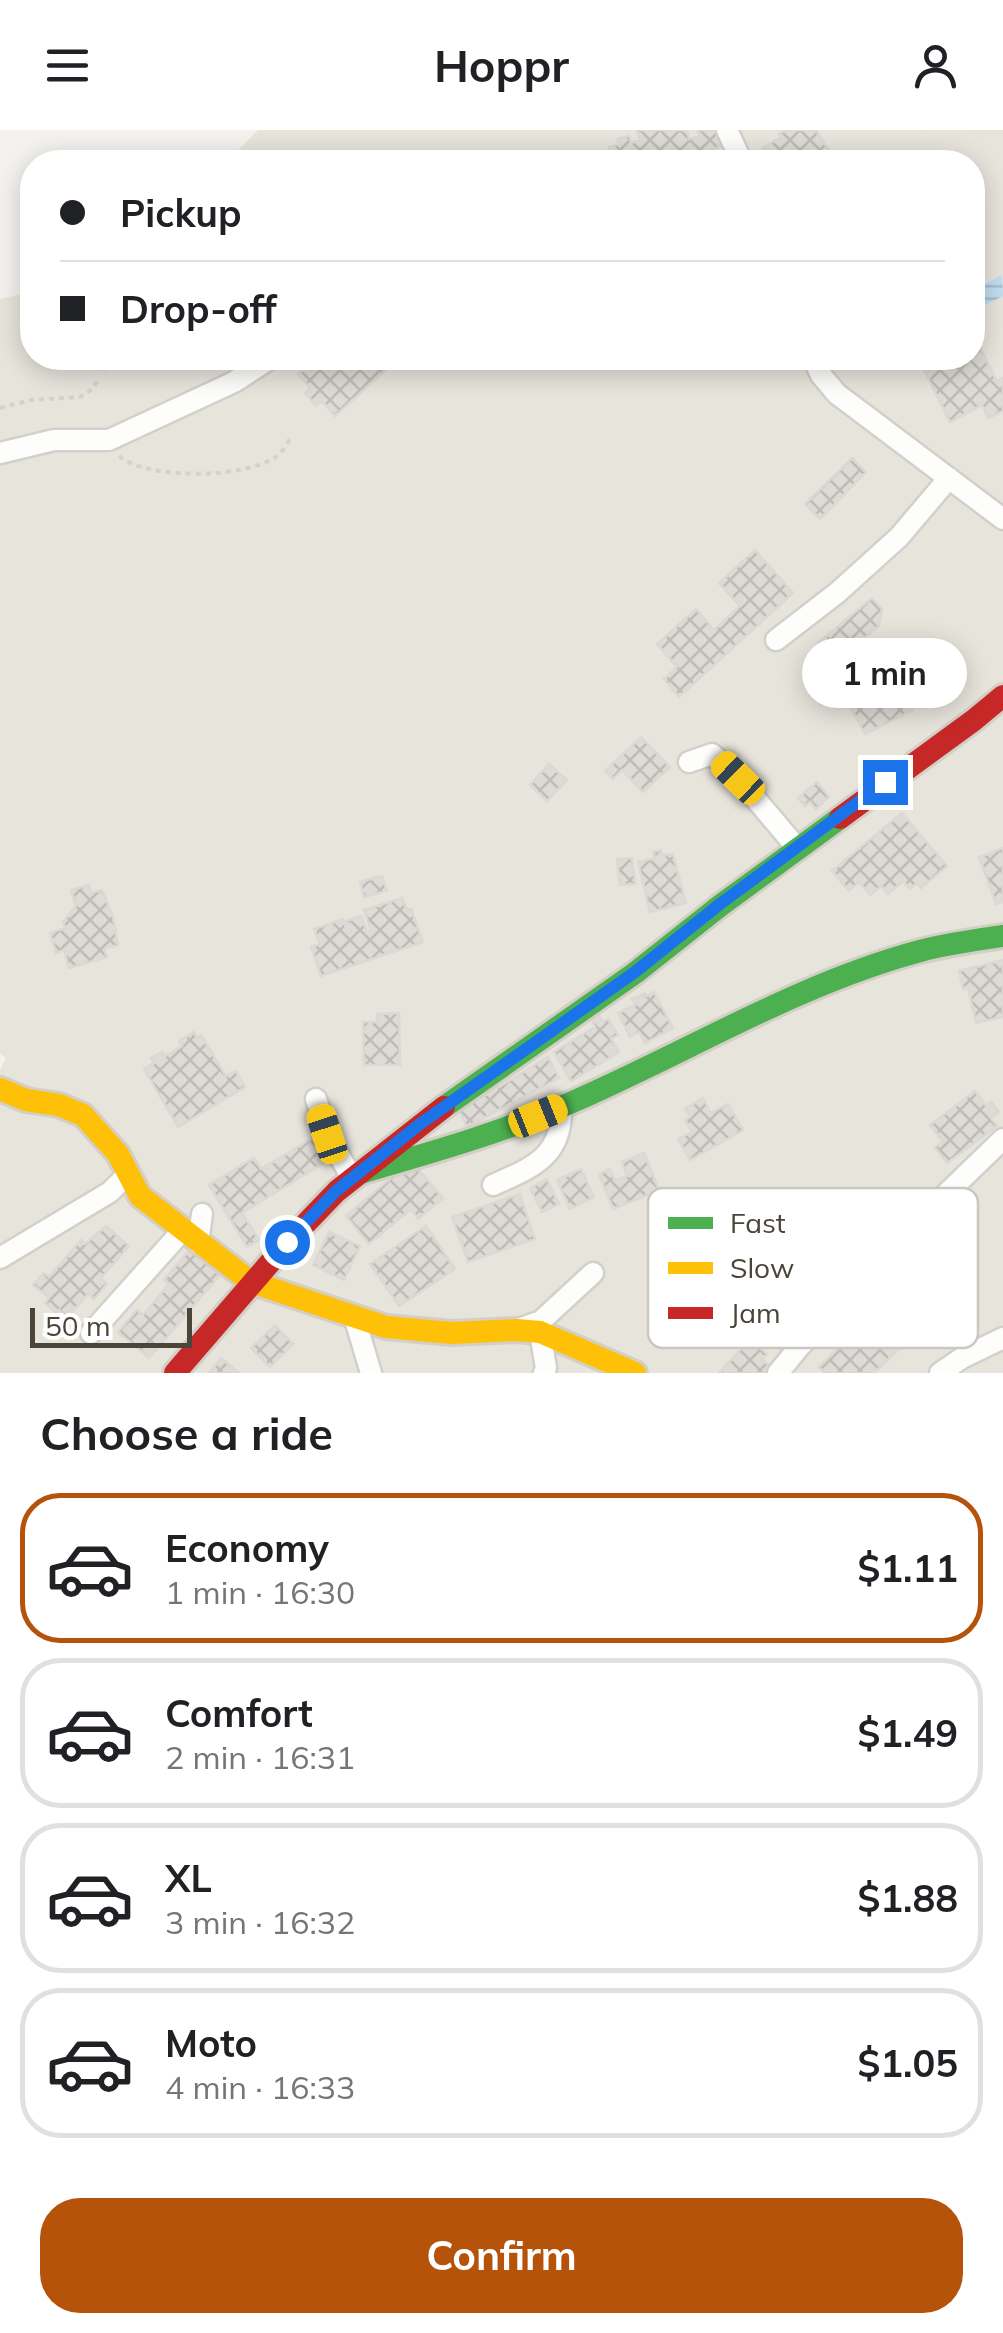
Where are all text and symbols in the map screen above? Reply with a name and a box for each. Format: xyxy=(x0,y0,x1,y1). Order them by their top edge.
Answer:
text: Hoppr xyxy=(434,37,569,93)
icon: menu xyxy=(40,38,95,93)
icon: person xyxy=(908,38,963,93)
text: Pickup xyxy=(120,189,242,237)
text: Drop-off xyxy=(120,285,277,333)
callout: 1 min xyxy=(802,637,968,707)
text: 1 min xyxy=(842,653,927,693)
car xyxy=(706,746,770,810)
route end xyxy=(863,760,908,805)
car xyxy=(505,1091,571,1141)
car xyxy=(303,1101,351,1167)
legend xyxy=(648,1188,978,1348)
text: Fast xyxy=(730,1205,786,1240)
route start xyxy=(265,1220,310,1265)
text: Slow xyxy=(730,1250,794,1285)
text: Jam xyxy=(730,1295,781,1330)
scale bar xyxy=(30,1303,192,1348)
text: 50 m xyxy=(45,1308,111,1343)
text: Choose a ride xyxy=(40,1405,333,1461)
icon: car xyxy=(45,1523,135,1613)
text: Economy xyxy=(165,1524,329,1572)
text: $1.11 xyxy=(857,1544,958,1592)
text: 1 min · 16:30 xyxy=(165,1572,355,1612)
icon: car xyxy=(45,1688,135,1778)
text: Comfort xyxy=(165,1689,313,1737)
text: $1.49 xyxy=(857,1709,958,1757)
text: 2 min · 16:31 xyxy=(165,1737,355,1777)
icon: car xyxy=(45,1853,135,1943)
text: XL xyxy=(165,1854,212,1902)
text: $1.88 xyxy=(857,1874,958,1922)
text: 3 min · 16:32 xyxy=(165,1902,355,1942)
icon: car xyxy=(45,2018,135,2108)
text: Moto xyxy=(165,2019,257,2067)
text: $1.05 xyxy=(857,2039,958,2087)
text: 4 min · 16:33 xyxy=(165,2067,355,2107)
button: Confirm xyxy=(40,2198,963,2313)

